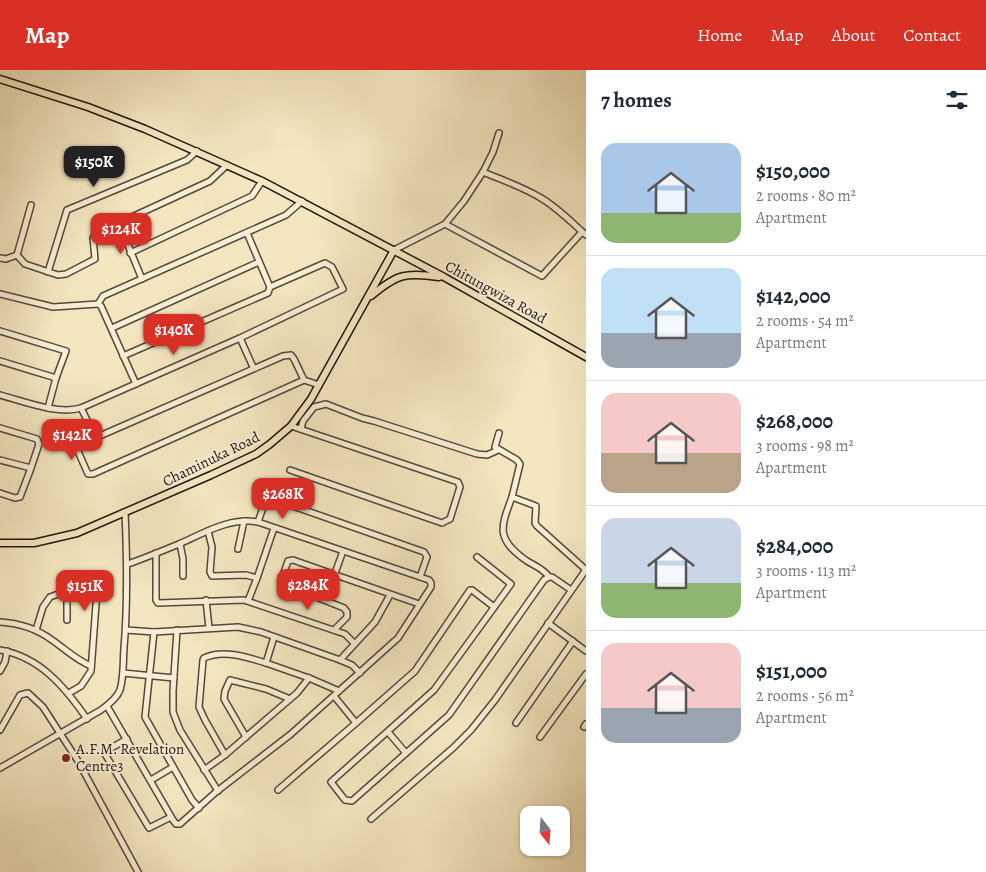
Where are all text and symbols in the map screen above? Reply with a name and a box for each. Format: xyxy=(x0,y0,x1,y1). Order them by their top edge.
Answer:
text: Map xyxy=(25,19,69,51)
text: Home xyxy=(697,23,742,47)
text: Map xyxy=(770,23,803,47)
text: About xyxy=(831,23,875,47)
text: Contact xyxy=(903,23,961,47)
text: 7 homes xyxy=(601,86,672,114)
icon: filters xyxy=(943,86,971,114)
pin: $150K xyxy=(59,146,129,188)
text: $150K xyxy=(75,151,113,173)
text: $150,000 xyxy=(756,157,830,185)
icon: home xyxy=(641,163,701,223)
text: 2 rooms · 80 m² xyxy=(756,185,856,207)
text: Apartment xyxy=(756,207,827,229)
pin: $124K xyxy=(86,212,156,255)
text: $124K xyxy=(102,218,140,240)
street label: Chitungwiza Road xyxy=(442,256,551,329)
text: $142,000 xyxy=(756,282,831,310)
icon: home xyxy=(641,288,701,348)
text: 2 rooms · 54 m² xyxy=(756,310,854,332)
pin: $140K xyxy=(139,314,209,356)
text: $140K xyxy=(154,319,194,341)
text: Apartment xyxy=(756,332,827,354)
text: $268,000 xyxy=(756,407,833,435)
icon: home xyxy=(641,413,701,473)
pin: $142K xyxy=(37,418,107,461)
text: $142K xyxy=(53,424,91,446)
street label: Chaminuka Road xyxy=(159,426,264,491)
text: 3 rooms · 98 m² xyxy=(756,435,854,457)
text: Apartment xyxy=(756,457,827,479)
pin: $268K xyxy=(248,478,318,520)
text: $268K xyxy=(263,483,303,505)
text: $284,000 xyxy=(756,532,833,560)
icon: home xyxy=(641,538,701,598)
text: 3 rooms · 113 m² xyxy=(756,560,856,582)
pin: $284K xyxy=(273,568,343,611)
pin: $151K xyxy=(50,570,120,612)
text: $284K xyxy=(288,574,328,596)
text: $151K xyxy=(67,575,103,597)
text: Apartment xyxy=(756,582,827,604)
text: $151,000 xyxy=(756,657,827,685)
icon: home xyxy=(641,663,701,723)
text: 2 rooms · 56 m² xyxy=(756,685,854,707)
text: Apartment xyxy=(756,707,827,729)
place label: A.F.M. Revelation Centre3 xyxy=(75,739,184,776)
marker: A.F.M. Revelation Centre3 xyxy=(60,752,72,764)
north arrow xyxy=(520,806,570,856)
map controls xyxy=(520,806,570,856)

